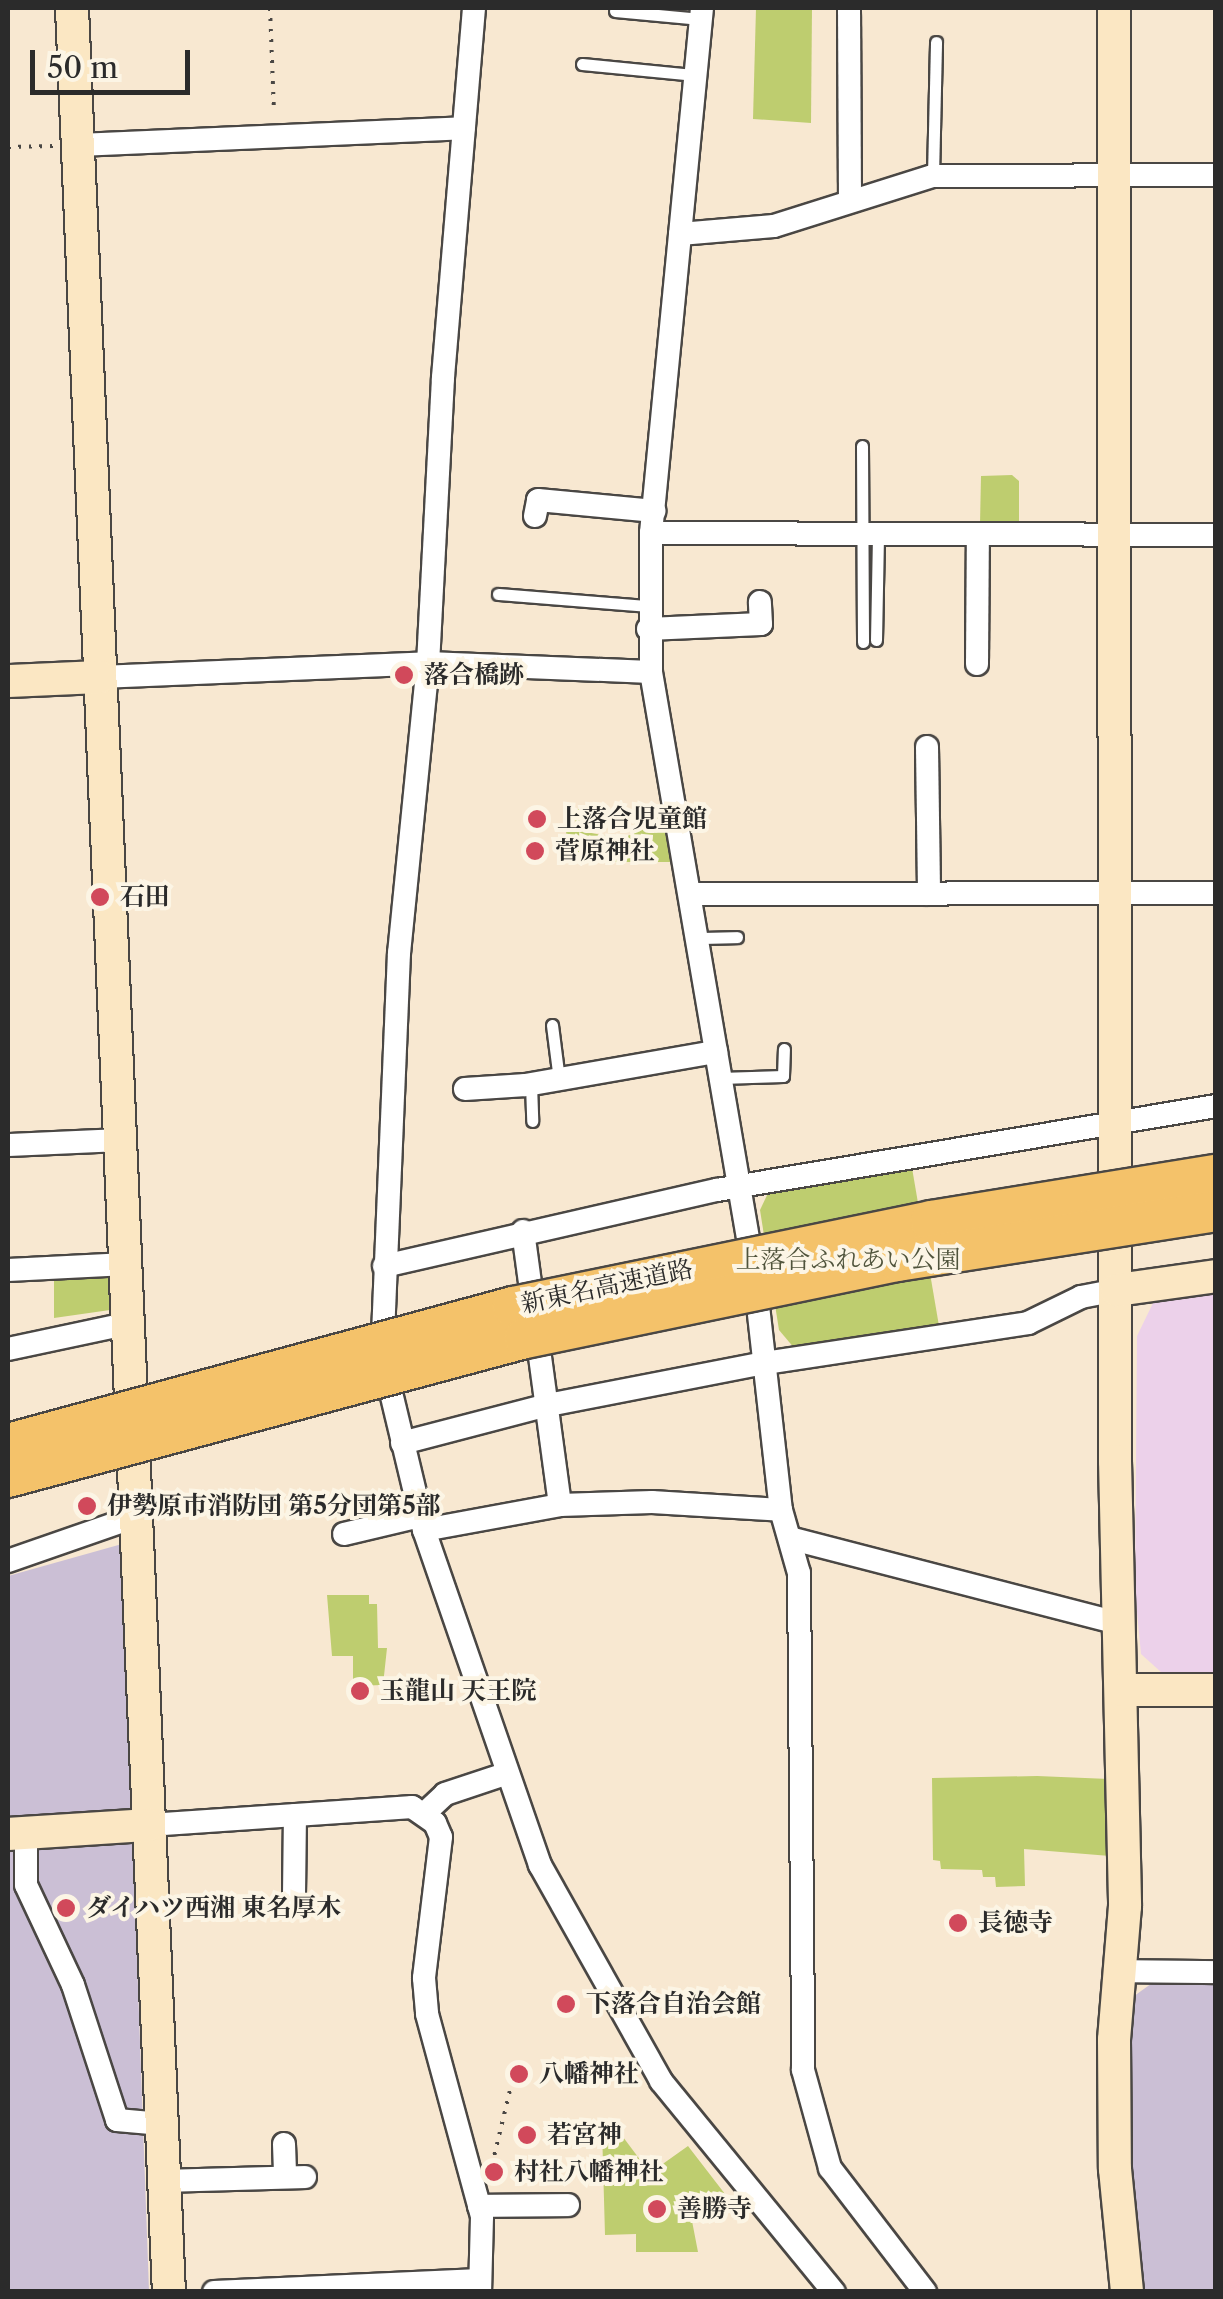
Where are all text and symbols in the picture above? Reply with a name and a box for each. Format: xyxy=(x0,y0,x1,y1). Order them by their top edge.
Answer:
scale bar xyxy=(35,30,195,92)
text: 50 m xyxy=(47,49,118,86)
place label: 落合橋跡 xyxy=(424,660,524,690)
marker: 落合橋跡 xyxy=(393,664,415,686)
place label: 上落合児童館 xyxy=(557,804,707,834)
marker: 上落合児童館 xyxy=(526,808,548,830)
place label: 菅原神社 xyxy=(555,836,655,866)
marker: 菅原神社 xyxy=(524,840,546,862)
place label: 石田 xyxy=(120,882,170,912)
marker: 石田 xyxy=(89,886,111,908)
park label: 上落合ふれあい公園 xyxy=(736,1245,960,1275)
street label: 新東名高速道路 xyxy=(518,1254,696,1320)
place label: 伊勢原市消防団 第5分団第5部 xyxy=(107,1491,441,1521)
marker: 伊勢原市消防団 第5分団第5部 xyxy=(76,1495,98,1517)
place label: 玉龍山 天王院 xyxy=(380,1676,536,1706)
marker: 玉龍山 天王院 xyxy=(349,1680,371,1702)
place label: ダイハツ西湘 東名厚木 xyxy=(86,1893,342,1923)
marker: ダイハツ西湘 東名厚木 xyxy=(55,1897,77,1919)
place label: 長徳寺 xyxy=(978,1908,1053,1938)
marker: 長徳寺 xyxy=(947,1912,969,1934)
place label: 下落合自治会館 xyxy=(586,1989,761,2019)
marker: 下落合自治会館 xyxy=(555,1993,577,2015)
place label: 八幡神社 xyxy=(539,2059,639,2089)
marker: 八幡神社 xyxy=(508,2063,530,2085)
place label: 若宮神 xyxy=(547,2120,622,2150)
marker: 若宮神 xyxy=(516,2124,538,2146)
place label: 村社八幡神社 xyxy=(514,2157,664,2187)
marker: 村社八幡神社 xyxy=(483,2161,505,2183)
place label: 善勝寺 xyxy=(677,2194,752,2224)
marker: 善勝寺 xyxy=(646,2198,668,2220)

